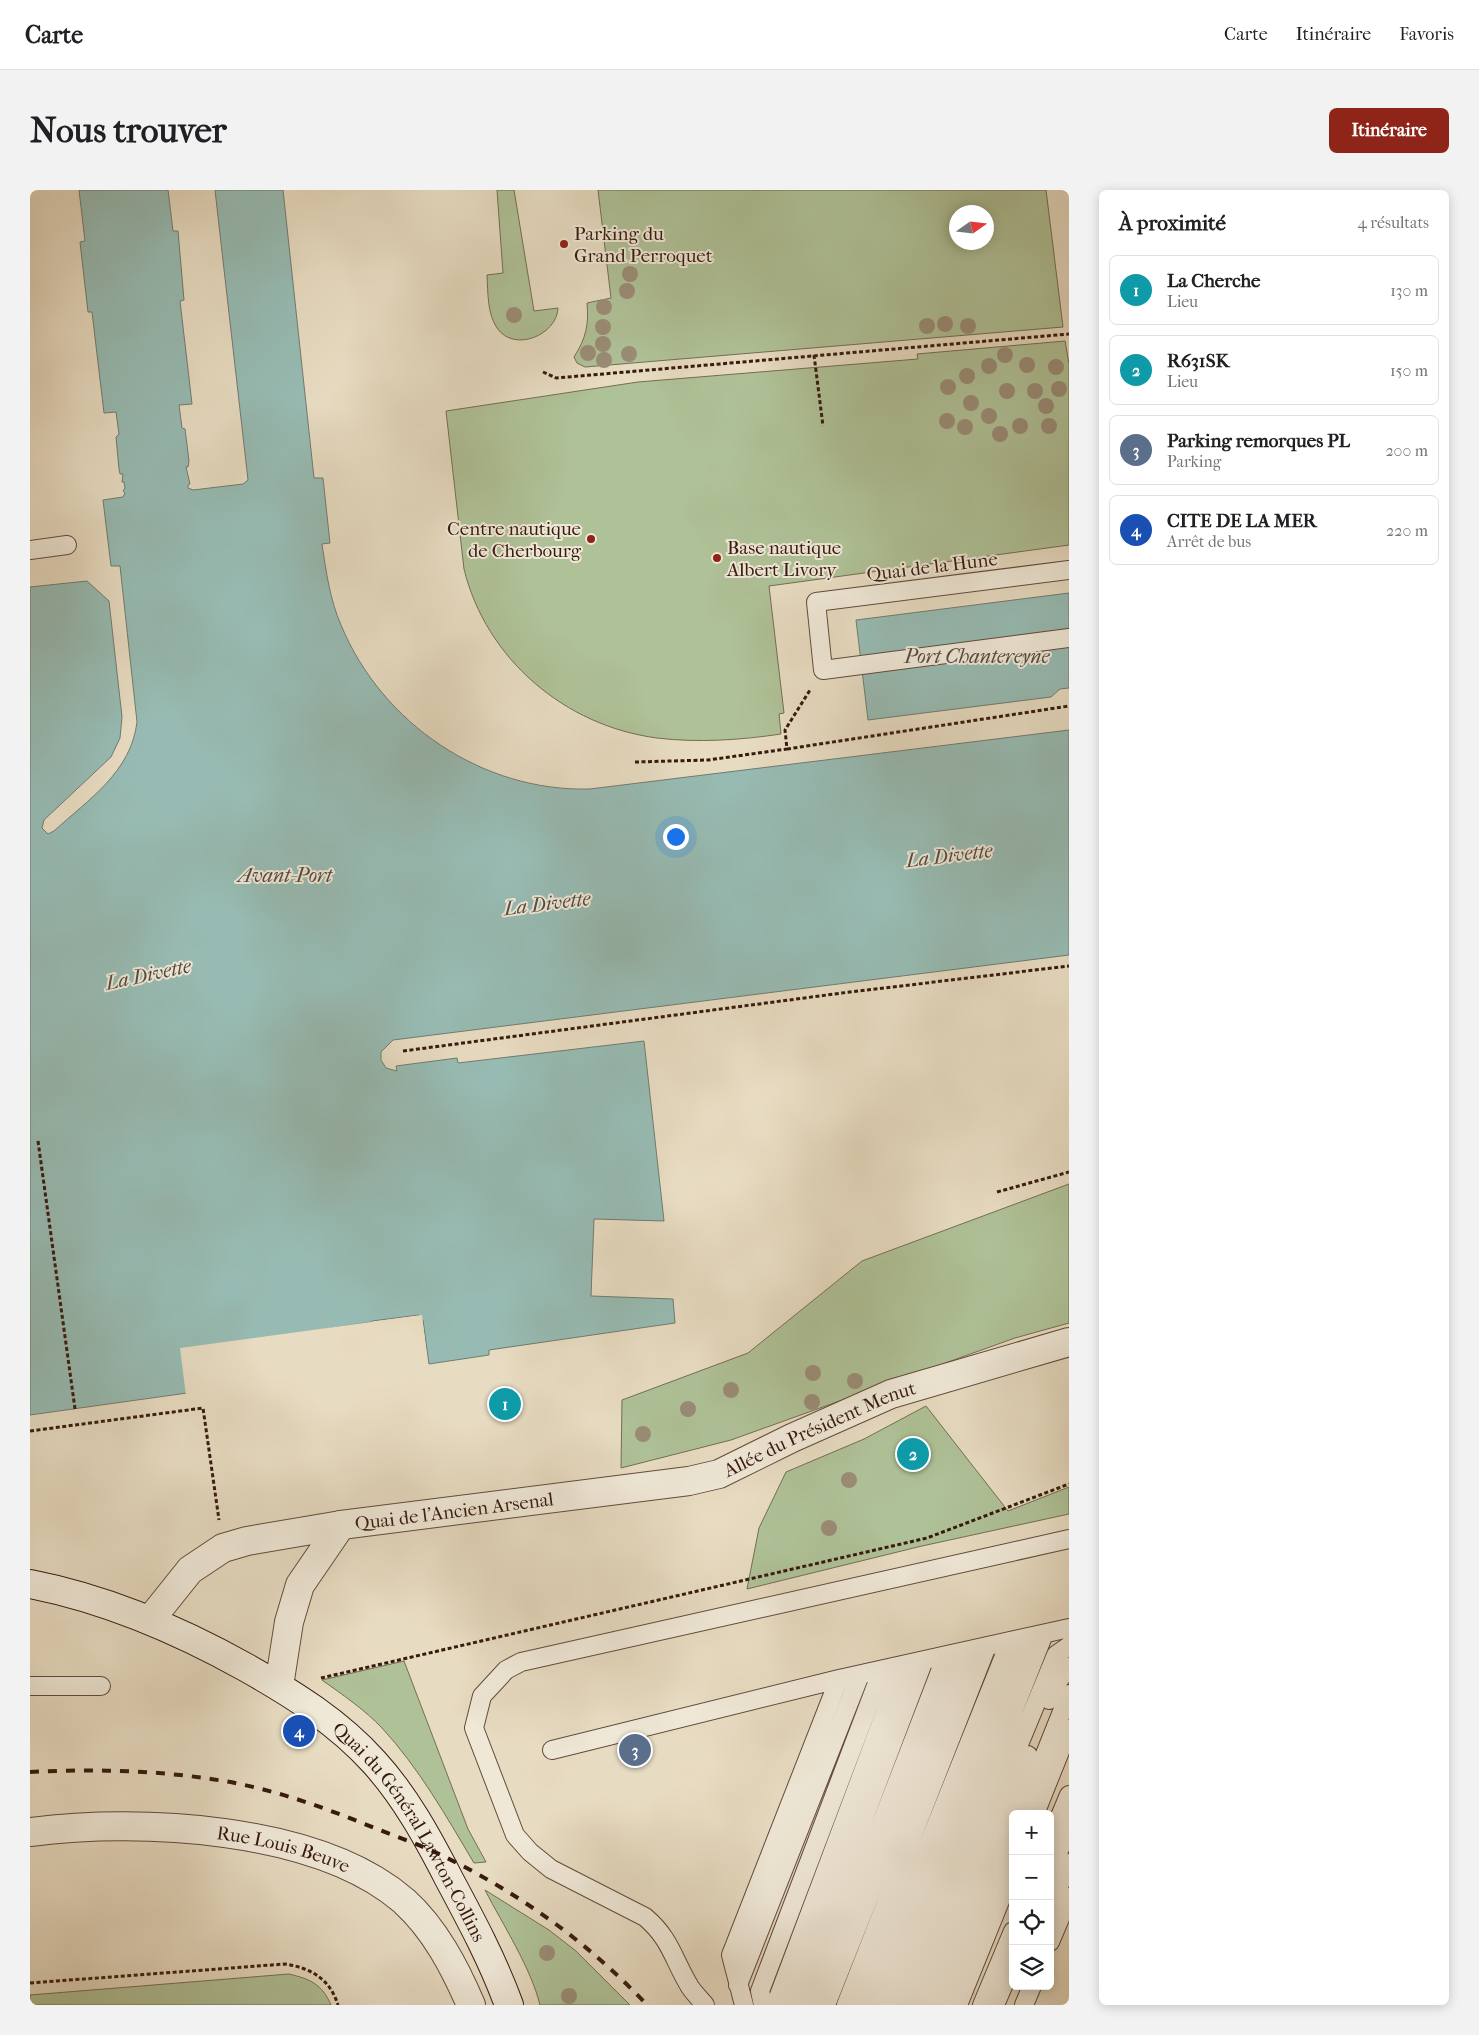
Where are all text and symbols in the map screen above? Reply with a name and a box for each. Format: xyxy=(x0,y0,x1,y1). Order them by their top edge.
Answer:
text: Carte xyxy=(25,21,83,49)
text: Carte xyxy=(1224,24,1268,45)
text: Itinéraire xyxy=(1296,24,1371,45)
text: Favoris xyxy=(1399,24,1454,45)
button: Itinéraire xyxy=(1329,108,1449,153)
text: Nous trouver xyxy=(30,110,227,151)
north arrow xyxy=(949,205,994,250)
text: À proximité xyxy=(1119,211,1226,235)
text: 4 résultats xyxy=(1357,213,1429,232)
place label: Parking du Grand Perroquet xyxy=(574,223,713,267)
marker: Parking du Grand Perroquet xyxy=(558,238,570,250)
text: La Cherche xyxy=(1167,270,1260,292)
text: 1 xyxy=(1133,281,1139,300)
text: 130 m xyxy=(1390,281,1428,300)
text: Lieu xyxy=(1167,292,1198,311)
text: R631SK xyxy=(1167,350,1229,372)
text: 2 xyxy=(1132,361,1140,380)
text: 150 m xyxy=(1390,361,1428,380)
text: Lieu xyxy=(1167,372,1198,391)
text: Parking remorques PL xyxy=(1167,430,1350,452)
text: 3 xyxy=(1133,441,1139,460)
text: 200 m xyxy=(1385,441,1428,460)
text: Parking xyxy=(1167,452,1221,471)
text: CITE DE LA MER xyxy=(1167,510,1317,532)
place label: Centre nautique de Cherbourg xyxy=(447,518,582,562)
text: 4 xyxy=(1131,521,1141,540)
text: 220 m xyxy=(1386,521,1428,540)
text: Arrêt de bus xyxy=(1167,532,1251,551)
marker: Centre nautique de Cherbourg xyxy=(585,533,597,545)
place label: Base nautique Albert Livory xyxy=(726,537,841,581)
street label: Quai de la Hune xyxy=(865,548,999,586)
marker: Base nautique Albert Livory xyxy=(711,552,723,564)
water label: Port Chantereyne xyxy=(903,645,1051,668)
your location xyxy=(663,824,689,850)
water label: La Divette xyxy=(903,839,995,872)
water label: Avant-Port xyxy=(235,864,334,887)
water label: La Divette xyxy=(501,887,593,920)
water label: La Divette xyxy=(101,954,194,995)
street label: Allée du Président Menut xyxy=(719,1377,919,1482)
pin: 1 xyxy=(489,1385,521,1423)
pin: 2 xyxy=(897,1435,929,1473)
street label: Quai de l'Ancien Arsenal xyxy=(354,1488,555,1535)
pin: 4 xyxy=(283,1712,315,1750)
street label: Quai du Général Lawton-Collins xyxy=(328,1718,490,1945)
pin: 3 xyxy=(619,1731,651,1769)
map controls xyxy=(1009,1810,1054,1990)
button: + xyxy=(1009,1810,1054,1855)
street label: Rue Louis Beuve xyxy=(215,1822,353,1878)
button: − xyxy=(1009,1855,1054,1900)
button: locate xyxy=(1009,1900,1054,1945)
button: layers xyxy=(1009,1945,1054,1990)

